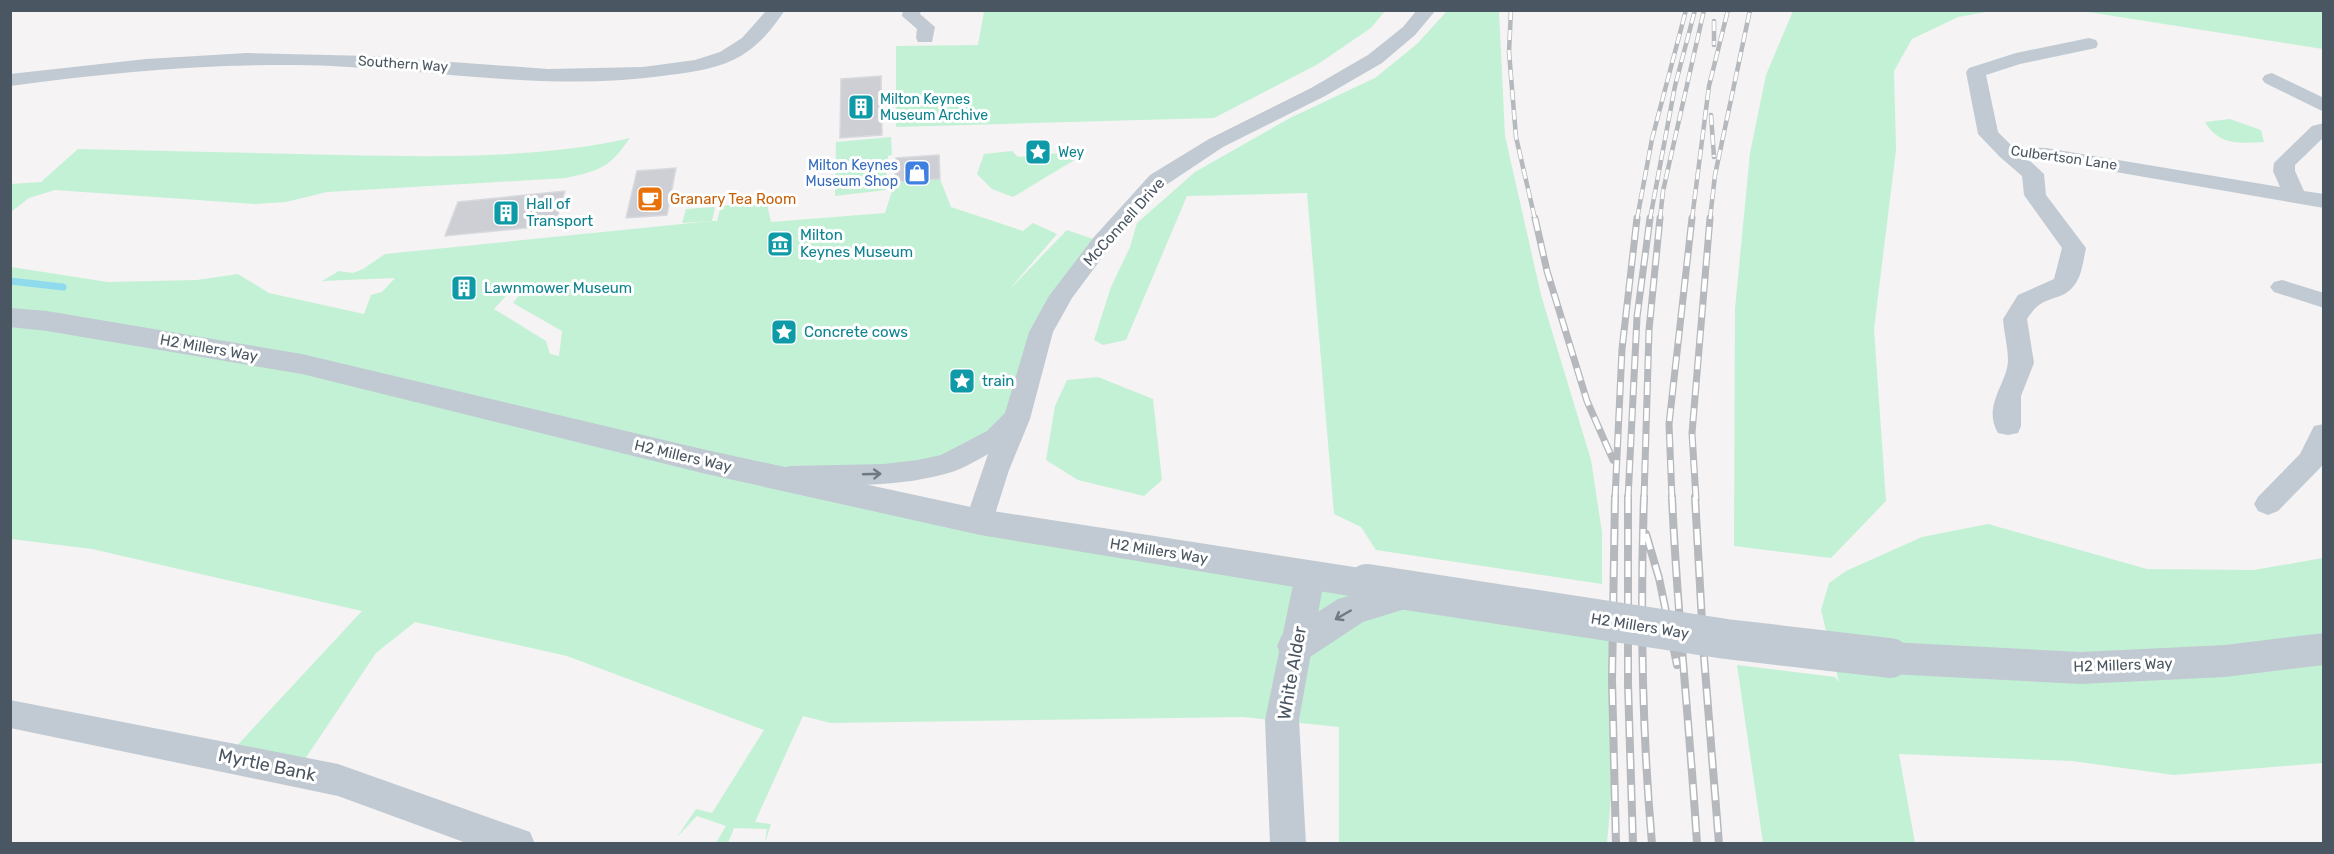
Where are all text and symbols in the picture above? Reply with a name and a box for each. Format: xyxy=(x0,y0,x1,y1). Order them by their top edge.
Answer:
street label: Southern Way xyxy=(357,52,449,76)
place label: Milton Keynes Museum Archive xyxy=(880,91,988,124)
building icon: Milton Keynes Museum Archive xyxy=(846,92,876,122)
place icon: Wey xyxy=(1023,137,1053,167)
street label: Culbertson Lane xyxy=(2010,142,2118,174)
place label: Wey xyxy=(1058,144,1084,161)
place label: Milton Keynes Museum Shop xyxy=(806,157,898,190)
shop icon: Milton Keynes Museum Shop xyxy=(902,158,932,188)
street label: McConnell Drive xyxy=(1080,174,1168,270)
cafe icon: Granary Tea Room xyxy=(635,184,665,214)
place label: Granary Tea Room xyxy=(670,190,796,208)
place label: Hall of Transport xyxy=(526,195,593,230)
building icon: Hall of Transport xyxy=(491,198,521,228)
place label: Milton Keynes Museum xyxy=(800,226,913,261)
museum icon: Milton Keynes Museum xyxy=(765,229,795,259)
building icon: Lawnmower Museum xyxy=(449,273,479,303)
place label: Lawnmower Museum xyxy=(484,279,632,297)
place icon: Concrete cows xyxy=(769,317,799,347)
place label: Concrete cows xyxy=(804,323,908,341)
street label: H2 Millers Way xyxy=(159,331,259,365)
place icon: train xyxy=(947,366,977,396)
place label: train xyxy=(982,372,1014,390)
street label: H2 Millers Way xyxy=(633,436,733,476)
one-way arrow xyxy=(861,469,881,480)
street label: H2 Millers Way xyxy=(1109,534,1209,568)
street label: H2 Millers Way xyxy=(1590,609,1690,643)
one-way arrow xyxy=(1334,610,1352,621)
street label: White Alder xyxy=(1273,624,1311,722)
street label: H2 Millers Way xyxy=(2073,654,2173,676)
street label: Myrtle Bank xyxy=(216,744,318,786)

